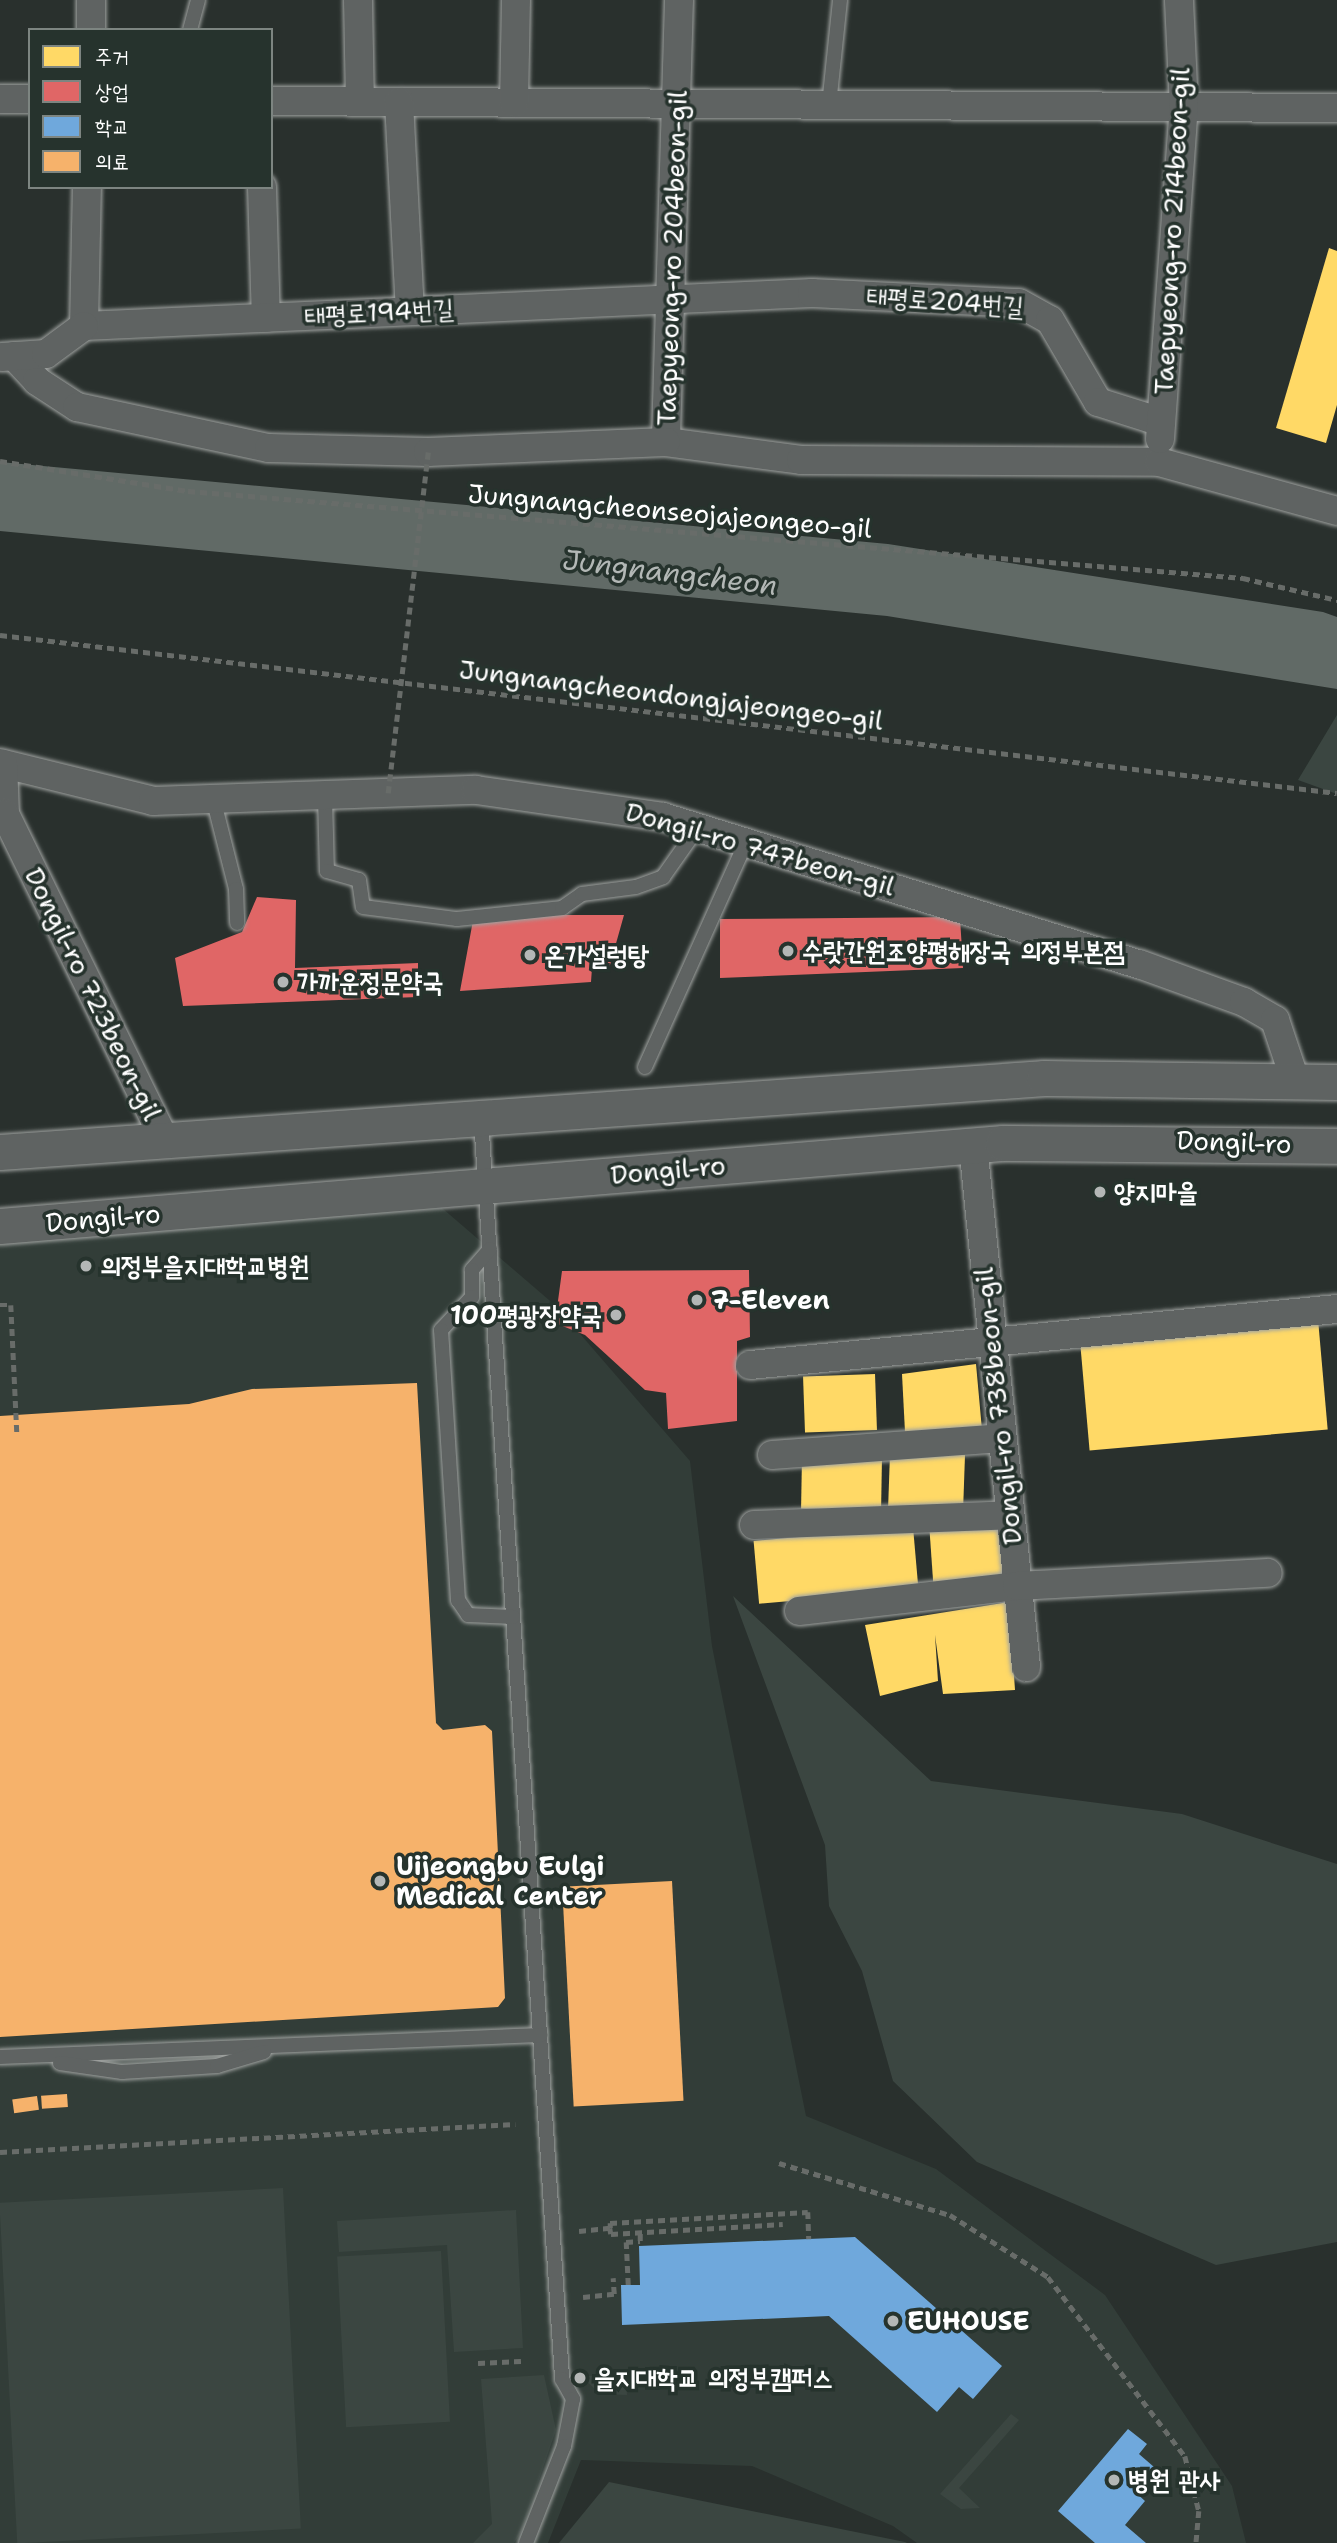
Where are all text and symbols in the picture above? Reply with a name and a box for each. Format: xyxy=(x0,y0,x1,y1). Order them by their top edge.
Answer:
legend xyxy=(28,28,273,189)
text: 주거 xyxy=(95,43,129,71)
street label: Taepyeong-ro 214beon-gil xyxy=(1148,67,1196,395)
text: 상업 xyxy=(95,78,129,106)
street label: Taepyeong-ro 204beon-gil xyxy=(651,90,693,426)
text: 학교 xyxy=(95,113,129,141)
text: 의료 xyxy=(95,148,129,176)
street label: 태평로204번길 xyxy=(865,280,1025,322)
street label: 태평로194번길 xyxy=(303,293,455,331)
street label: Jungnangcheonseojajeongeo-gil xyxy=(467,478,873,544)
water label: Jungnangcheon xyxy=(561,542,779,602)
street label: Jungnangcheondongjajeongeo-gil xyxy=(457,654,885,736)
street label: Dongil-ro 747beon-gil xyxy=(622,796,898,902)
street label: Dongil-ro 723beon-gil xyxy=(18,863,168,1125)
place label: 수랏간원조양평해장국 의정부본점 xyxy=(802,935,1125,967)
place label: 온가설렁탕 xyxy=(544,939,649,971)
marker: 수랏간원조양평해장국 의정부본점 xyxy=(780,943,796,959)
marker: 온가설렁탕 xyxy=(522,947,538,963)
place label: 가까운정문약국 xyxy=(297,966,443,998)
marker: 가까운정문약국 xyxy=(275,974,291,990)
street label: Dongil-ro xyxy=(1176,1124,1292,1160)
street label: Dongil-ro xyxy=(609,1149,727,1191)
place label: 양지마을 xyxy=(1114,1176,1198,1208)
marker: 양지마을 xyxy=(1092,1184,1108,1200)
street label: Dongil-ro xyxy=(44,1197,162,1239)
place label: 의정부을지대학교병원 xyxy=(100,1250,309,1282)
marker: 의정부을지대학교병원 xyxy=(78,1258,94,1274)
street label: Dongil-ro 738beon-gil xyxy=(968,1266,1028,1546)
place label: 7-Eleven xyxy=(711,1284,830,1316)
marker: 7-Eleven xyxy=(689,1292,705,1308)
place label: 100평광장약국 xyxy=(450,1299,602,1331)
marker: 100평광장약국 xyxy=(608,1307,624,1323)
place label: Uijeongbu Eulgi Medical Center xyxy=(396,1850,604,1912)
marker: Uijeongbu Eulgi Medical Center xyxy=(370,1871,390,1891)
place label: EUHOUSE xyxy=(907,2305,1030,2337)
marker: EUHOUSE xyxy=(885,2313,901,2329)
place label: 을지대학교 의정부캠퍼스 xyxy=(594,2362,833,2394)
marker: 을지대학교 의정부캠퍼스 xyxy=(572,2370,588,2386)
place label: 병원 관사 xyxy=(1128,2464,1221,2496)
marker: 병원 관사 xyxy=(1106,2472,1122,2488)

